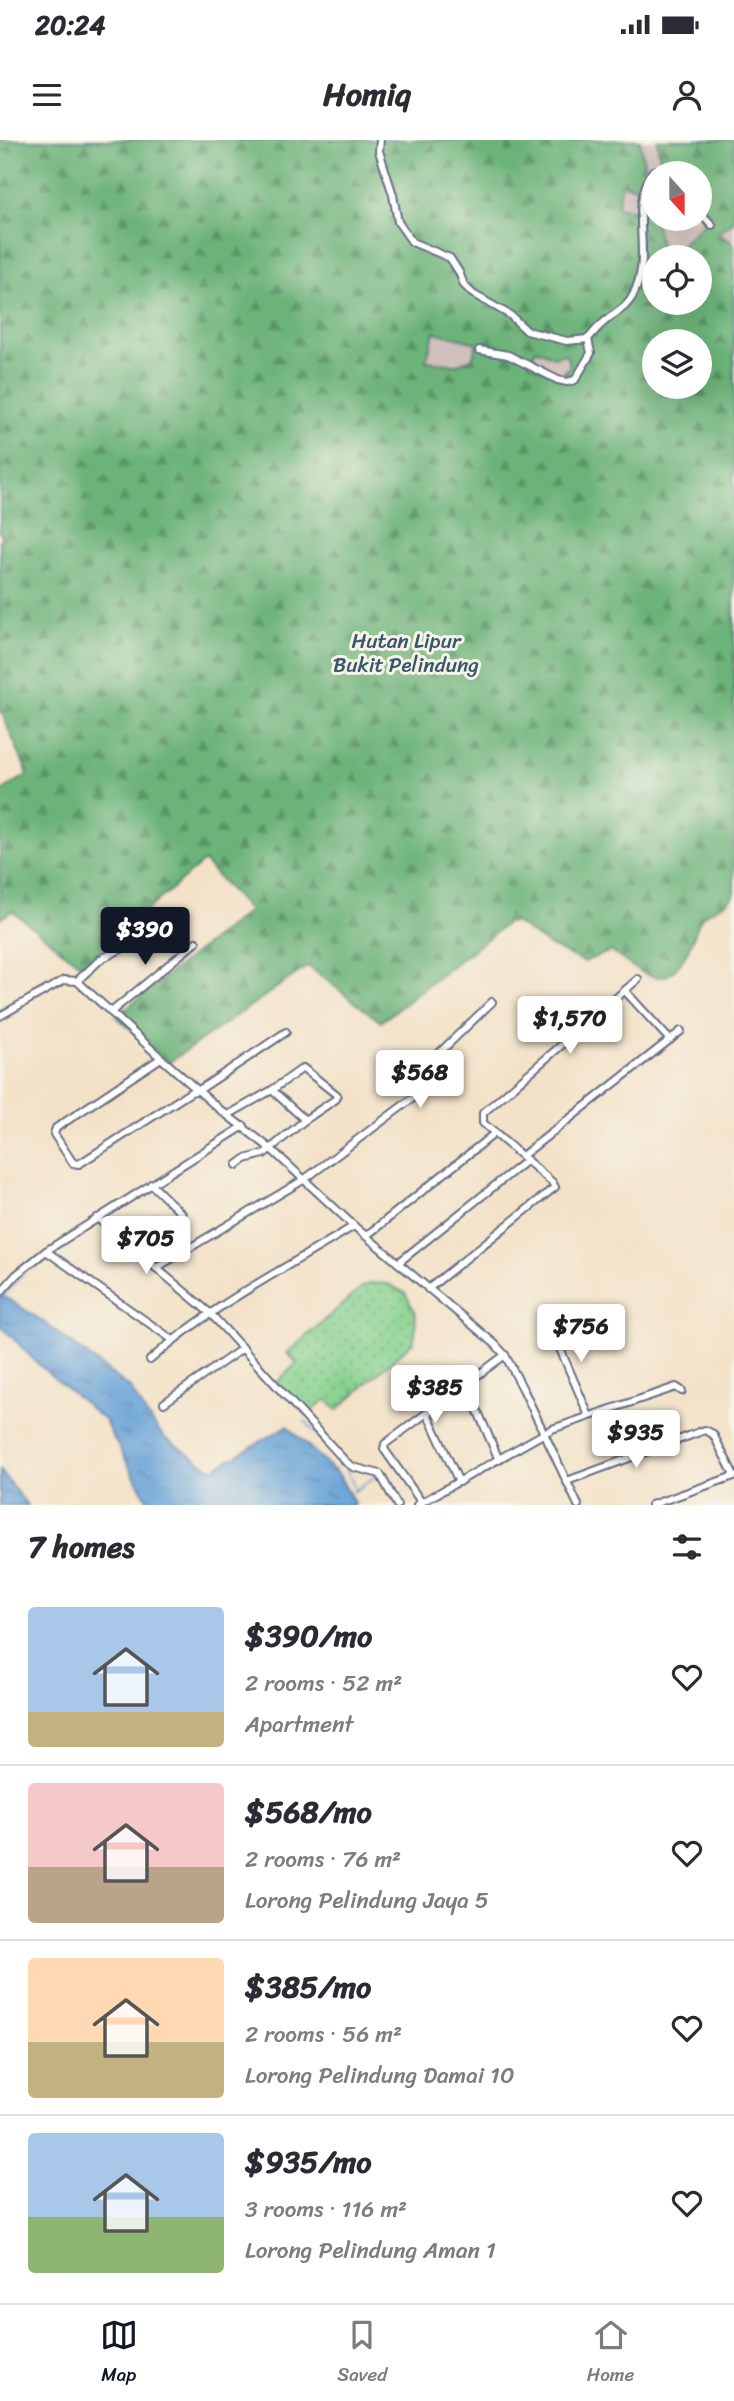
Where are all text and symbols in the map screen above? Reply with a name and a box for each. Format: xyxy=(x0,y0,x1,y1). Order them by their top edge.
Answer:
text: 20:24 xyxy=(35,2,106,48)
text: Homiq xyxy=(323,66,411,123)
icon: menu xyxy=(28,76,66,114)
icon: person xyxy=(668,76,706,114)
north arrow xyxy=(642,161,712,231)
map controls xyxy=(642,161,712,399)
button: locate xyxy=(642,245,712,315)
button: layers xyxy=(642,329,712,399)
park label: Hutan Lipur Bukit Pelindung xyxy=(333,622,479,684)
pin: $390 xyxy=(104,908,186,967)
text: $390 xyxy=(117,909,173,950)
pin: $1,570 xyxy=(513,996,627,1056)
text: $1,570 xyxy=(533,998,607,1039)
pin: $568 xyxy=(379,1051,461,1110)
text: $568 xyxy=(392,1052,448,1093)
pin: $705 xyxy=(105,1216,187,1276)
text: $705 xyxy=(117,1218,175,1259)
pin: $756 xyxy=(540,1304,622,1364)
text: $756 xyxy=(553,1306,609,1347)
pin: $385 xyxy=(394,1366,476,1425)
text: $385 xyxy=(407,1367,463,1408)
pin: $935 xyxy=(595,1410,677,1470)
text: $935 xyxy=(608,1412,664,1453)
text: 7 homes xyxy=(28,1520,135,1574)
icon: filters xyxy=(668,1528,706,1566)
text: $390/mo xyxy=(245,1609,372,1663)
icon: home xyxy=(84,1635,168,1719)
icon: heart xyxy=(668,1658,706,1696)
text: 2 rooms · 52 m² xyxy=(245,1663,402,1704)
text: Apartment xyxy=(245,1704,354,1745)
text: $568/mo xyxy=(245,1785,372,1839)
icon: home xyxy=(84,1811,168,1895)
icon: heart xyxy=(668,1834,706,1872)
text: 2 rooms · 76 m² xyxy=(245,1839,401,1880)
text: Lorong Pelindung Jaya 5 xyxy=(245,1880,489,1921)
text: $385/mo xyxy=(245,1960,371,2014)
icon: home xyxy=(84,1986,168,2070)
icon: heart xyxy=(668,2009,706,2047)
text: 2 rooms · 56 m² xyxy=(245,2014,402,2055)
text: Lorong Pelindung Damai 10 xyxy=(245,2055,514,2096)
text: $935/mo xyxy=(245,2135,372,2189)
icon: home xyxy=(84,2161,168,2245)
icon: heart xyxy=(668,2184,706,2222)
text: 3 rooms · 116 m² xyxy=(245,2189,407,2230)
text: Lorong Pelindung Aman 1 xyxy=(245,2230,496,2271)
tab: Map xyxy=(100,2316,138,2391)
tab: Saved xyxy=(337,2316,387,2391)
tab: Home xyxy=(587,2316,634,2391)

